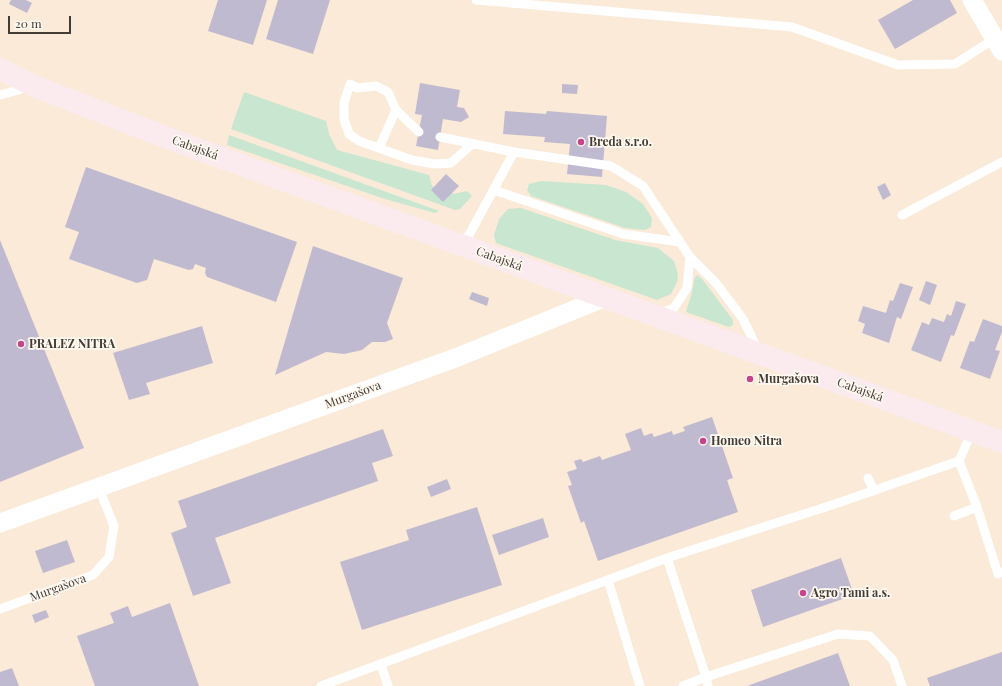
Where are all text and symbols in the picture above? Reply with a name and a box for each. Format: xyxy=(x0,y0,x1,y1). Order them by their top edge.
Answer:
scale bar xyxy=(10,8,73,34)
text: 20 m xyxy=(15,15,42,31)
street label: Cabajská xyxy=(170,133,220,163)
place label: Breda s.r.o. xyxy=(589,135,652,149)
marker: Breda s.r.o. xyxy=(576,137,586,147)
street label: Cabajská xyxy=(474,244,524,274)
place label: PRALEZ NITRA xyxy=(29,337,115,351)
marker: PRALEZ NITRA xyxy=(16,339,26,349)
place label: Murgašova xyxy=(758,372,819,386)
marker: Murgašova xyxy=(745,374,755,384)
street label: Cabajská xyxy=(835,375,885,405)
street label: Murgašova xyxy=(323,378,383,412)
place label: Homeo Nitra xyxy=(711,434,782,448)
marker: Homeo Nitra xyxy=(698,436,708,446)
street label: Murgašova xyxy=(28,571,88,605)
place label: Agro Tami a.s. xyxy=(811,586,890,600)
marker: Agro Tami a.s. xyxy=(798,588,808,598)

